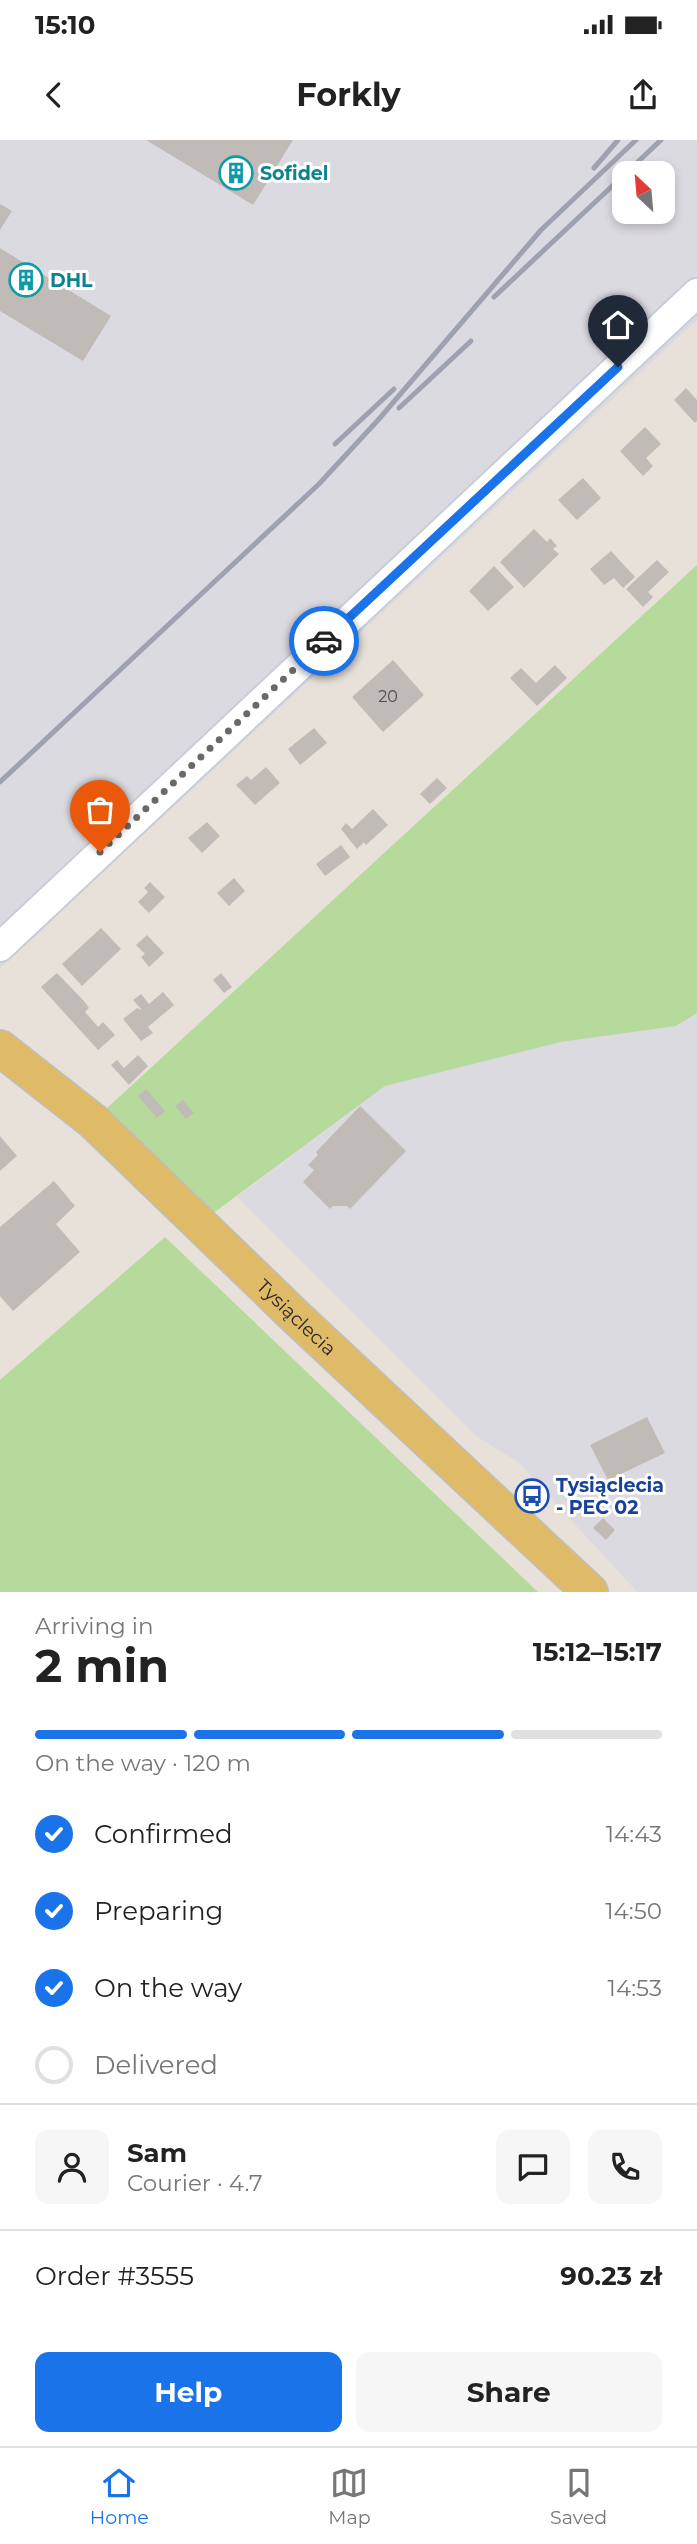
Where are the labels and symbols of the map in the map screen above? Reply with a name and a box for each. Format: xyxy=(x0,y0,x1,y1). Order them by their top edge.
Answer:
building icon: Sofidel xyxy=(217,154,255,192)
north arrow xyxy=(612,161,676,224)
place label: Sofidel xyxy=(260,162,329,185)
building icon: DHL xyxy=(7,261,45,299)
place label: DHL xyxy=(50,269,93,292)
pin xyxy=(588,295,648,367)
courier xyxy=(289,606,359,676)
house number: 20 xyxy=(378,687,398,706)
pin xyxy=(70,780,130,852)
street label: Tysiąclecia xyxy=(252,1274,341,1360)
place label: Tysiąclecia - PEC 02 xyxy=(556,1474,664,1519)
bus stop icon: Tysiąclecia - PEC 02 xyxy=(513,1477,551,1515)

